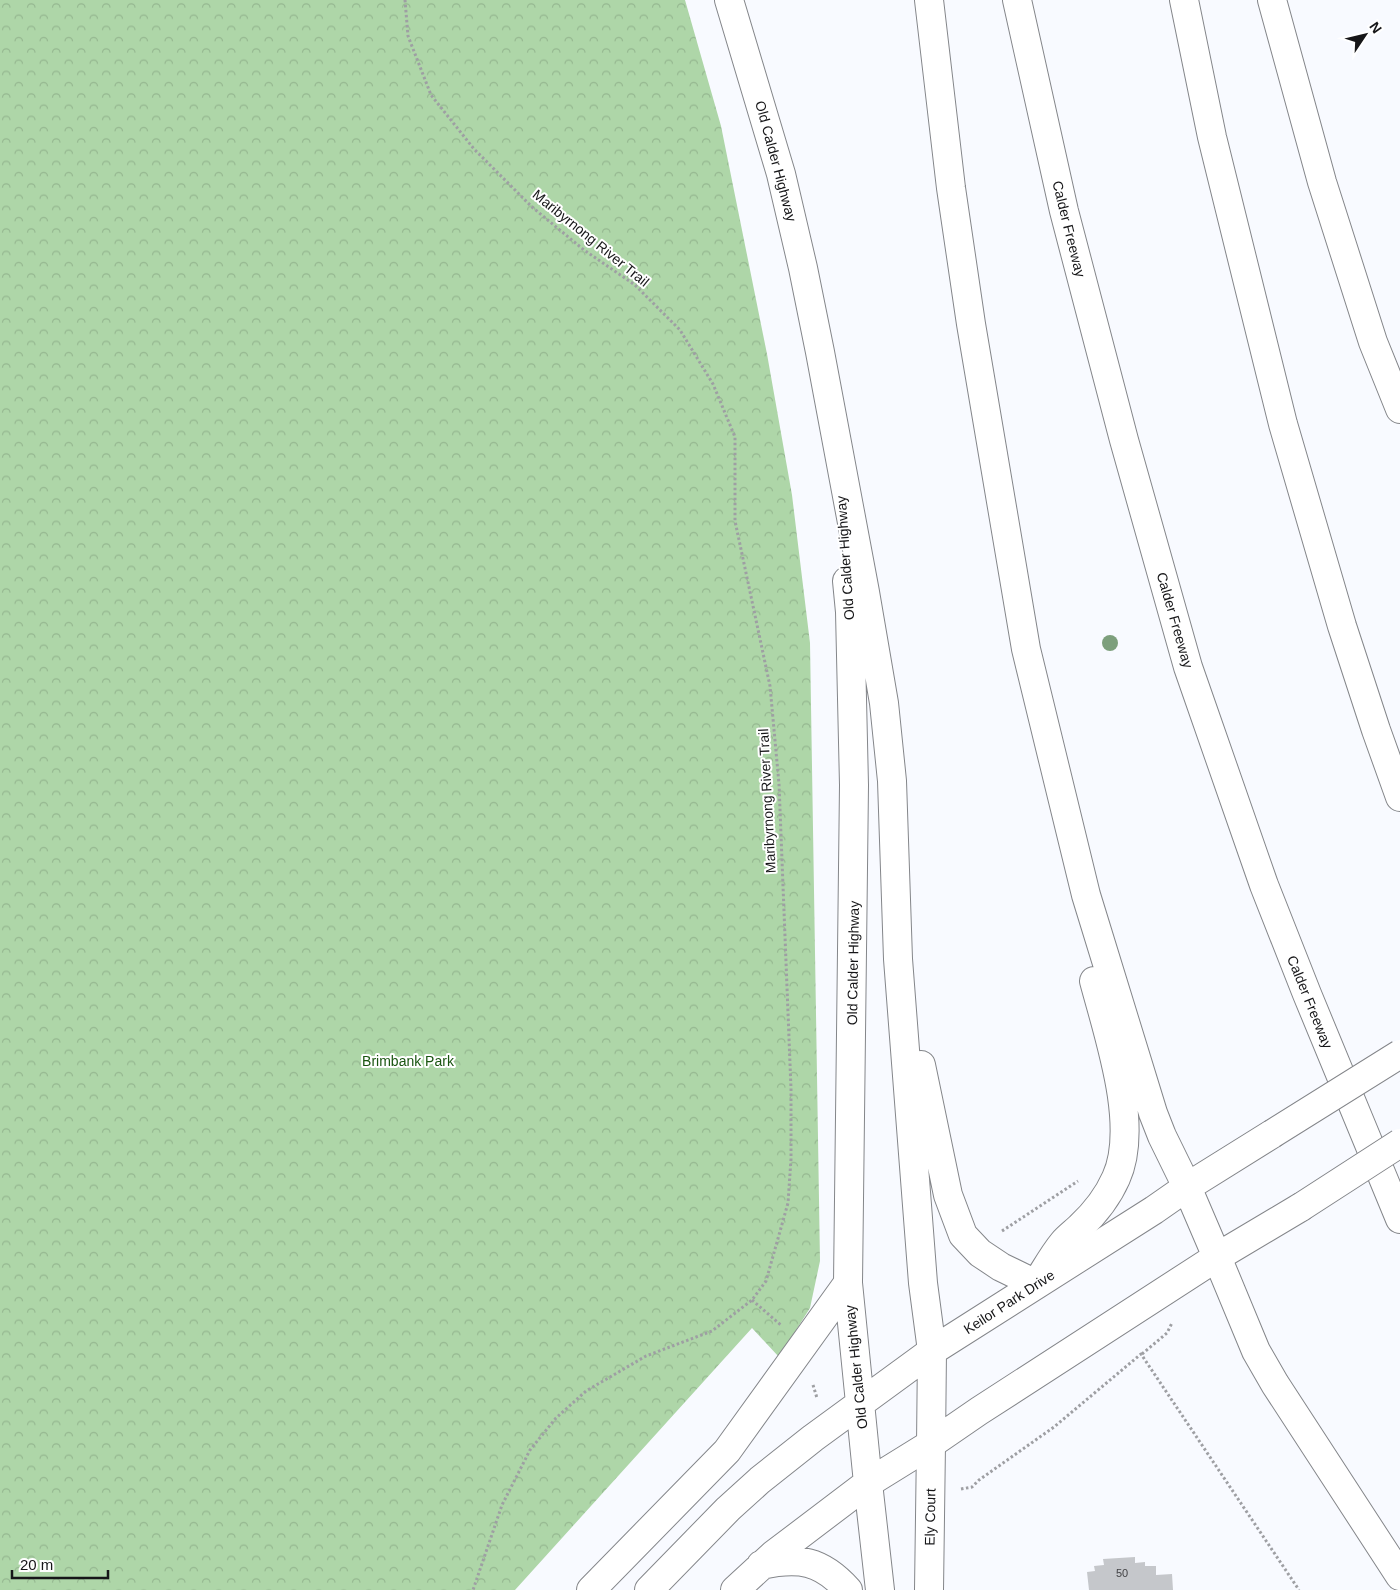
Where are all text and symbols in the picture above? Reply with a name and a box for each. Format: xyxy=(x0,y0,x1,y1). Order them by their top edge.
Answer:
north arrow xyxy=(1340,10,1390,60)
text: N xyxy=(1366,19,1385,36)
street label: Old Calder Highway xyxy=(752,99,800,223)
street label: Calder Freeway xyxy=(1049,179,1089,279)
street label: Maribyrnong River Trail xyxy=(530,186,652,290)
street label: Old Calder Highway xyxy=(833,495,857,621)
street label: Calder Freeway xyxy=(1154,570,1196,670)
street label: Maribyrnong River Trail xyxy=(755,728,779,874)
street label: Old Calder Highway xyxy=(844,901,862,1025)
street label: Calder Freeway xyxy=(1284,953,1336,1051)
park label: Brimbank Park xyxy=(362,1053,455,1069)
street label: Keilor Park Drive xyxy=(961,1267,1058,1337)
street label: Old Calder Highway xyxy=(842,1304,870,1430)
street label: Ely Court xyxy=(921,1488,939,1546)
scale bar xyxy=(12,1548,109,1580)
text: 20 m xyxy=(20,1556,53,1573)
house number: 50 xyxy=(1116,1567,1128,1579)

